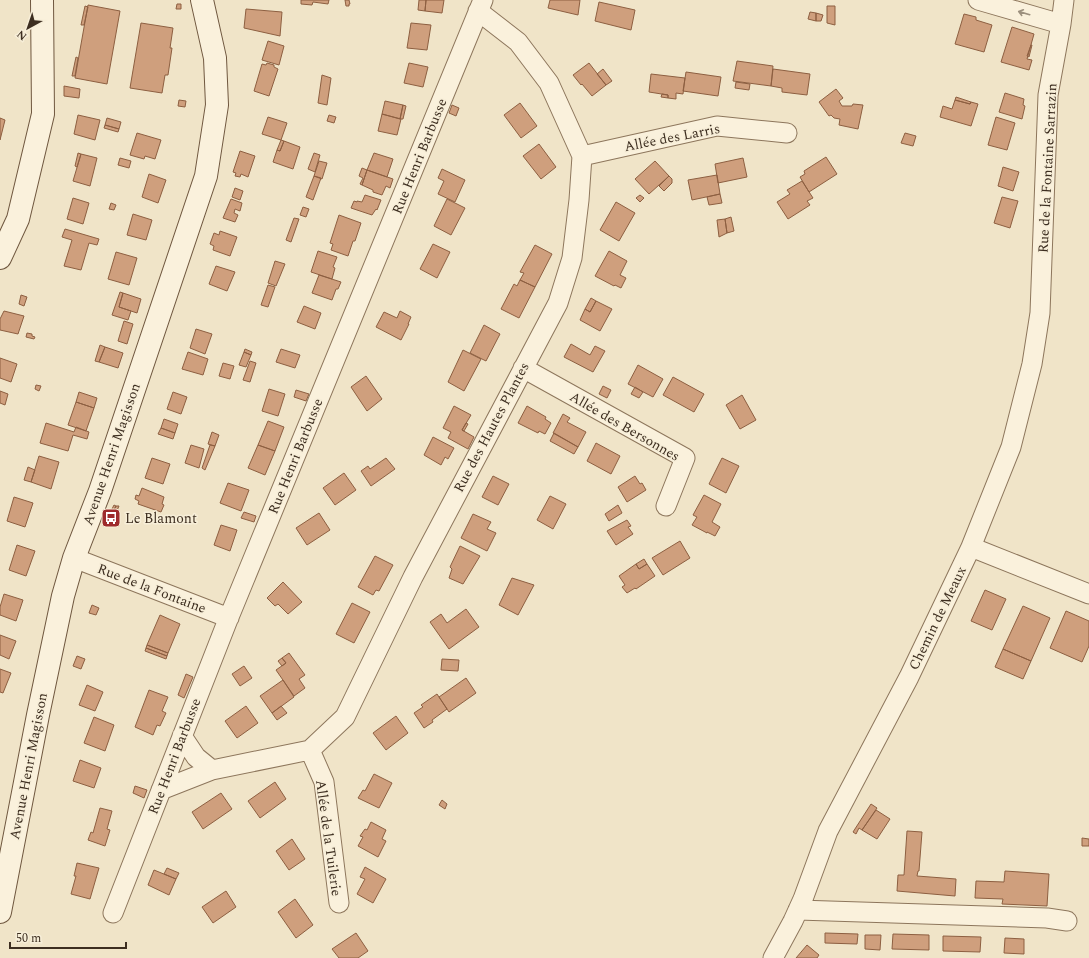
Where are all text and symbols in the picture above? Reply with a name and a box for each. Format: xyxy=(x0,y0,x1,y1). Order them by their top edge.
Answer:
north arrow xyxy=(8,8,48,48)
one-way arrow xyxy=(1017,9,1030,16)
text: N xyxy=(13,26,31,45)
street label: Rue de la Fontaine Sarrazin xyxy=(1033,82,1062,254)
street label: Rue Henri Barbusse xyxy=(387,95,452,217)
street label: Allée des Larris xyxy=(622,118,722,157)
street label: Rue des Hautes Plantes xyxy=(448,358,535,496)
street label: Avenue Henri Magisson xyxy=(77,380,146,528)
street label: Allée des Bersonnes xyxy=(566,386,684,467)
street label: Rue Henri Barbusse xyxy=(263,395,328,517)
bus stop icon: Le Blamont xyxy=(100,507,122,529)
place label: Le Blamont xyxy=(125,508,197,529)
street label: Rue de la Fontaine xyxy=(94,558,209,619)
street label: Chemin de Meaux xyxy=(903,563,972,674)
street label: Avenue Henri Magisson xyxy=(4,691,53,841)
street label: Rue Henri Barbusse xyxy=(143,695,206,817)
street label: Allée de la Tuilerie xyxy=(310,778,347,898)
scale bar xyxy=(10,924,126,950)
text: 50 m xyxy=(16,929,41,948)

